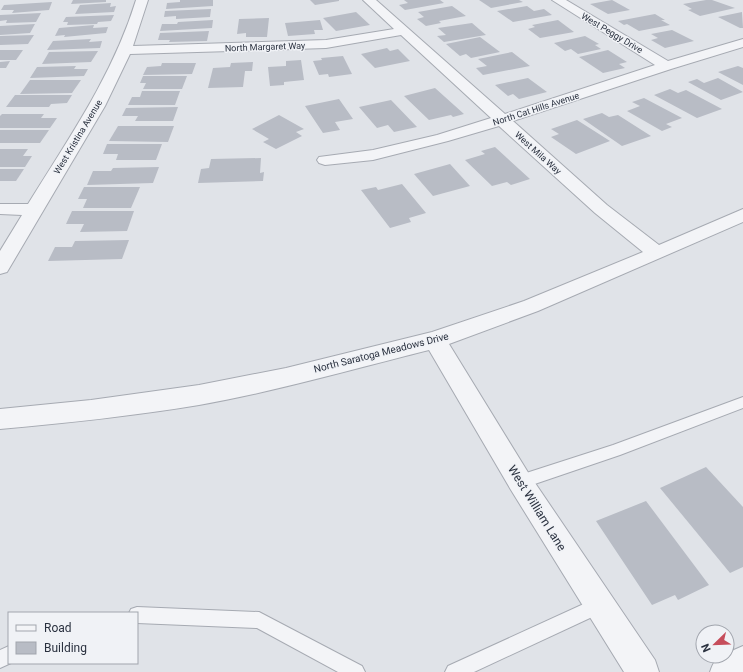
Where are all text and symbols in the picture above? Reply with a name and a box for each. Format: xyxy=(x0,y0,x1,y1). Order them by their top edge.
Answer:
street label: West Peggy Drive xyxy=(580,11,645,55)
street label: North Margaret Way xyxy=(225,41,306,53)
street label: North Cat Hills Avenue xyxy=(492,90,581,128)
street label: West Kristina Avenue xyxy=(52,98,104,176)
street label: West Mila Way xyxy=(513,130,564,177)
street label: North Saratoga Meadows Drive xyxy=(313,330,450,375)
street label: West William Lane xyxy=(505,463,569,553)
legend xyxy=(8,612,138,664)
text: Road xyxy=(44,621,72,635)
north arrow xyxy=(695,624,735,664)
text: Building xyxy=(44,641,87,655)
text: N xyxy=(699,641,714,654)

